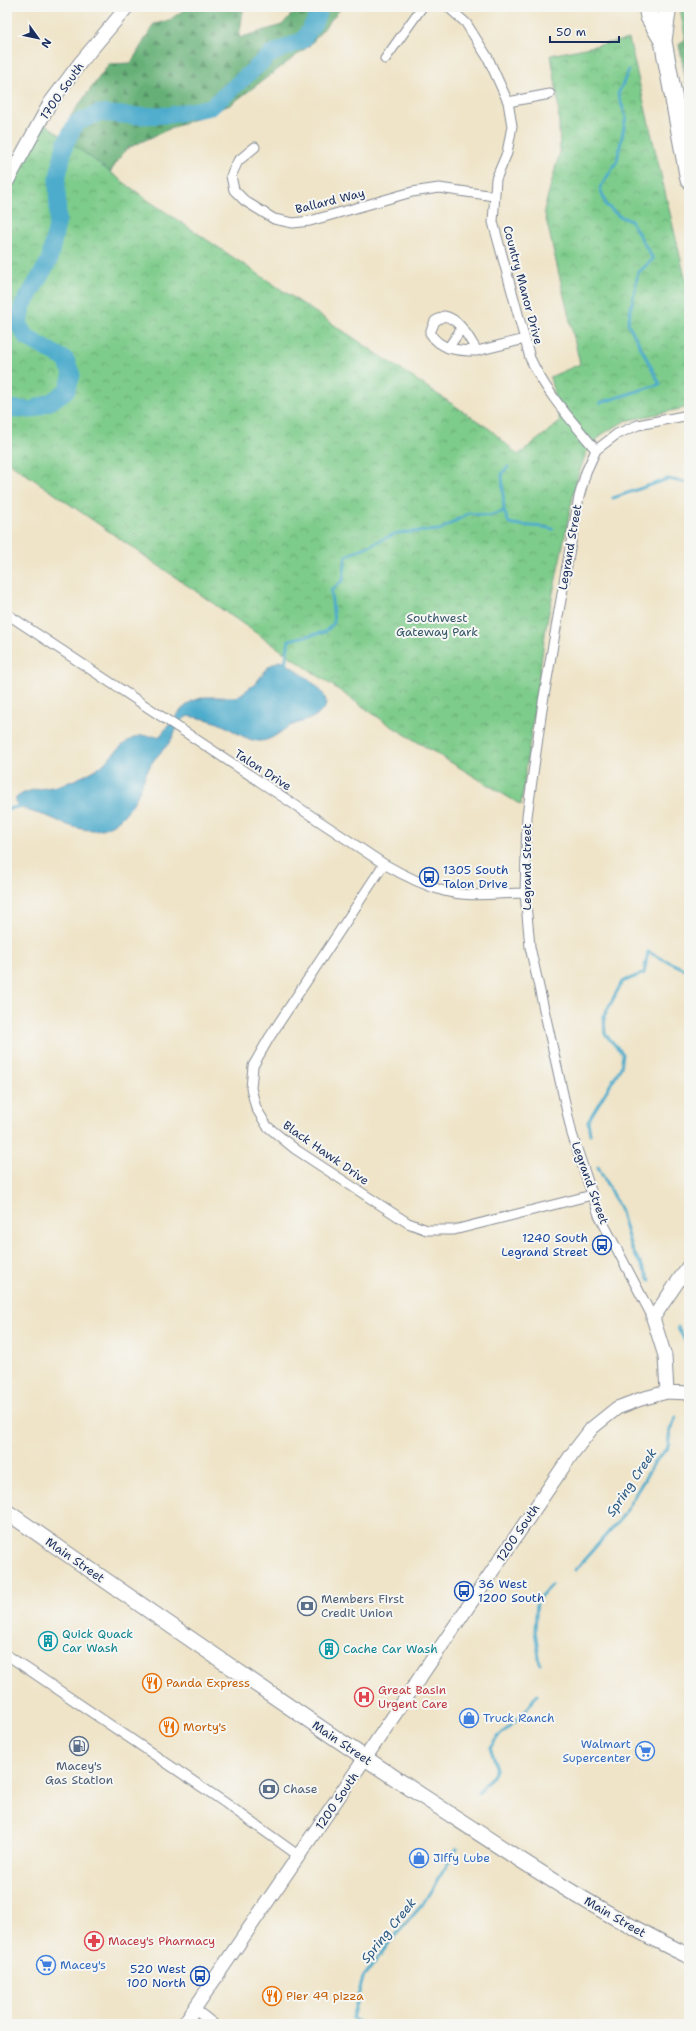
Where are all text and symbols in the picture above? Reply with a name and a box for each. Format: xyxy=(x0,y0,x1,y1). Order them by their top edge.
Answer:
north arrow xyxy=(18,18,58,58)
scale bar xyxy=(550,18,619,44)
text: 50 m xyxy=(556,24,586,40)
text: N xyxy=(37,35,55,51)
street label: 1700 South xyxy=(36,59,88,123)
street label: Ballard Way xyxy=(294,185,366,217)
street label: Country Manor Drive xyxy=(499,224,547,346)
street label: Legrand Street xyxy=(555,503,585,591)
park label: Southwest Gateway Park xyxy=(396,610,478,640)
street label: Talon Drive xyxy=(231,746,295,795)
street label: Legrand Street xyxy=(519,824,535,910)
place label: 1305 South Talon Drive xyxy=(443,862,509,892)
bus stop icon: 1305 South Talon Drive xyxy=(418,866,440,888)
street label: Black Hawk Drive xyxy=(280,1117,372,1189)
street label: Legrand Street xyxy=(568,1139,612,1227)
place label: 1240 South Legrand Street xyxy=(501,1230,588,1260)
bus stop icon: 1240 South Legrand Street xyxy=(591,1234,613,1256)
water label: Spring Creek xyxy=(602,1444,661,1520)
street label: 1200 South xyxy=(493,1501,543,1565)
street label: Main Street xyxy=(42,1534,108,1586)
place label: 36 West 1200 South xyxy=(478,1576,544,1606)
bus stop icon: 36 West 1200 South xyxy=(453,1580,475,1602)
place label: Members First Credit Union xyxy=(321,1591,404,1621)
bank icon: Members First Credit Union xyxy=(296,1595,318,1617)
place label: Quick Quack Car Wash xyxy=(62,1626,133,1656)
building icon: Quick Quack Car Wash xyxy=(37,1630,59,1652)
building icon: Cache Car Wash xyxy=(318,1638,340,1660)
place label: Cache Car Wash xyxy=(343,1641,438,1657)
restaurant icon: Panda Express xyxy=(141,1672,163,1694)
place label: Panda Express xyxy=(166,1675,250,1691)
place label: Great Basin Urgent Care xyxy=(378,1682,448,1712)
hospital icon: Great Basin Urgent Care xyxy=(353,1686,375,1708)
shop icon: Truck Ranch xyxy=(458,1707,480,1729)
place label: Truck Ranch xyxy=(483,1710,554,1726)
restaurant icon: Morty's xyxy=(158,1716,180,1738)
street label: Main Street xyxy=(309,1717,375,1769)
place label: Morty's xyxy=(183,1719,227,1735)
fuel station icon: Macey's Gas Station xyxy=(68,1735,90,1757)
place label: Walmart Supercenter xyxy=(563,1736,631,1766)
supermarket icon: Walmart Supercenter xyxy=(634,1740,656,1762)
place label: Macey's Gas Station xyxy=(45,1758,113,1788)
street label: 1200 South xyxy=(312,1769,362,1833)
bank icon: Chase xyxy=(258,1778,280,1800)
place label: Chase xyxy=(283,1781,318,1797)
shop icon: Jiffy Lube xyxy=(408,1847,430,1869)
place label: Jiffy Lube xyxy=(433,1850,490,1866)
street label: Main Street xyxy=(581,1893,649,1941)
water label: Spring Creek xyxy=(357,1894,420,1966)
pharmacy icon: Macey's Pharmacy xyxy=(83,1930,105,1952)
place label: Macey's Pharmacy xyxy=(108,1933,215,1949)
supermarket icon: Macey's xyxy=(35,1954,57,1976)
place label: Macey's xyxy=(60,1957,106,1973)
place label: 520 West 100 North xyxy=(126,1961,186,1991)
bus stop icon: 520 West 100 North xyxy=(189,1965,211,1987)
restaurant icon: Pier 49 pizza xyxy=(261,1985,283,2007)
place label: Pier 49 pizza xyxy=(286,1988,364,2004)

